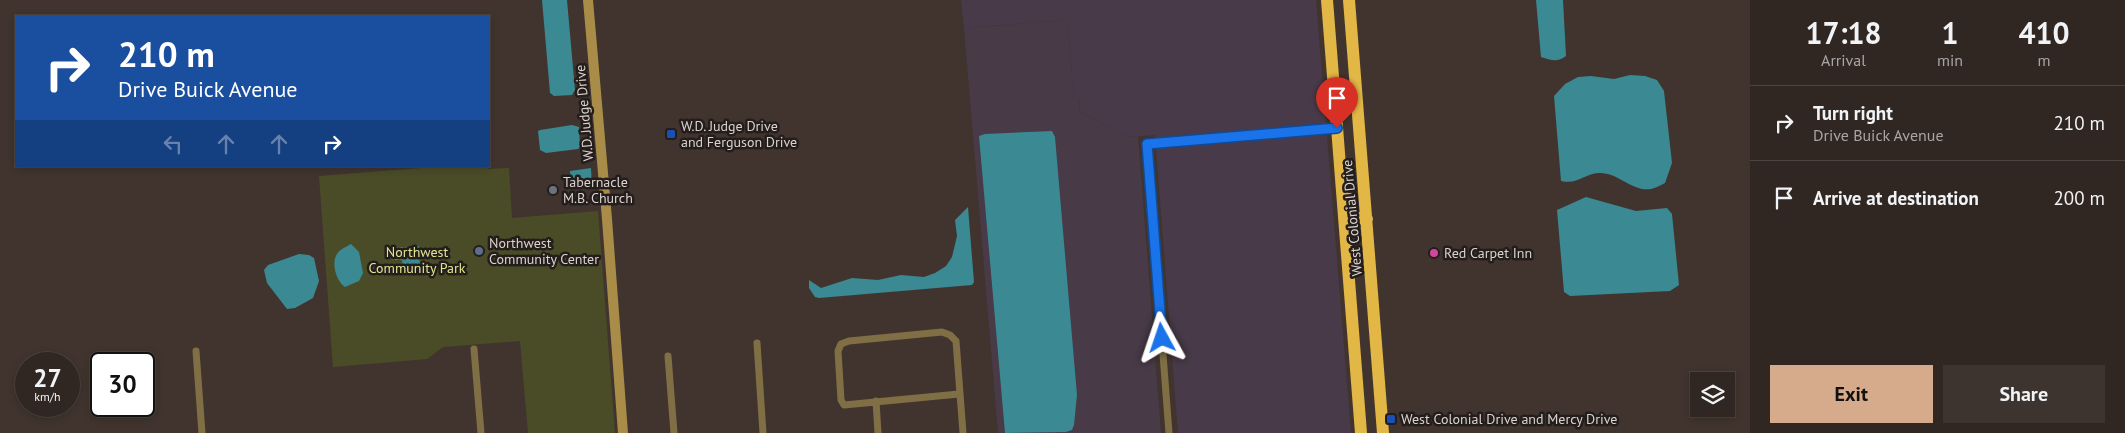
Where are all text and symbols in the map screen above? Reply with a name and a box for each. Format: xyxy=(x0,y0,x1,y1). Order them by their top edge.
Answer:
text: 17:18 xyxy=(1805,13,1882,52)
text: 1 xyxy=(1942,13,1959,52)
text: 410 xyxy=(2018,13,2070,52)
text: 210 m xyxy=(118,31,215,77)
icon: right xyxy=(35,35,100,100)
text: Arrival xyxy=(1821,50,1866,70)
text: min xyxy=(1937,50,1963,70)
text: m xyxy=(2038,50,2051,70)
street label: W.D. Judge Drive xyxy=(571,64,597,162)
text: Drive Buick Avenue xyxy=(118,75,297,103)
pin xyxy=(1316,77,1358,128)
icon: arrive xyxy=(1323,84,1351,112)
text: Turn right xyxy=(1813,101,1893,125)
icon: right xyxy=(1770,109,1798,137)
text: 210 m xyxy=(2053,111,2105,135)
place label: W.D. Judge Drive and Ferguson Drive xyxy=(681,117,797,151)
text: Drive Buick Avenue xyxy=(1813,125,1944,145)
marker: W.D. Judge Drive and Ferguson Drive xyxy=(665,128,677,140)
icon: left xyxy=(159,130,187,158)
icon: ahead xyxy=(212,130,240,158)
icon: ahead xyxy=(265,130,293,158)
icon: right xyxy=(318,130,346,158)
street label: West Colonial Drive xyxy=(1338,159,1366,277)
place label: Tabernacle M.B. Church xyxy=(563,173,633,207)
marker: Tabernacle M.B. Church xyxy=(547,184,559,196)
icon: arrive xyxy=(1770,184,1798,212)
text: Arrive at destination xyxy=(1813,186,1979,210)
text: 200 m xyxy=(2053,186,2105,210)
place label: Northwest Community Center xyxy=(489,234,599,268)
park label: Northwest Community Park xyxy=(369,243,466,277)
place label: Red Carpet Inn xyxy=(1444,244,1532,262)
marker: Northwest Community Center xyxy=(473,245,485,257)
marker: Red Carpet Inn xyxy=(1428,247,1440,259)
position arrow xyxy=(1135,311,1187,363)
speed limit sign: 30 xyxy=(90,352,155,417)
text: 27 xyxy=(33,362,62,394)
button: Exit xyxy=(1770,365,1933,423)
button: Share xyxy=(1943,365,2105,423)
map controls xyxy=(1690,372,1735,417)
button: layers xyxy=(1690,372,1735,417)
text: km/h xyxy=(34,389,61,404)
place label: West Colonial Drive and Mercy Drive xyxy=(1401,410,1617,428)
marker: West Colonial Drive and Mercy Drive xyxy=(1385,413,1397,425)

